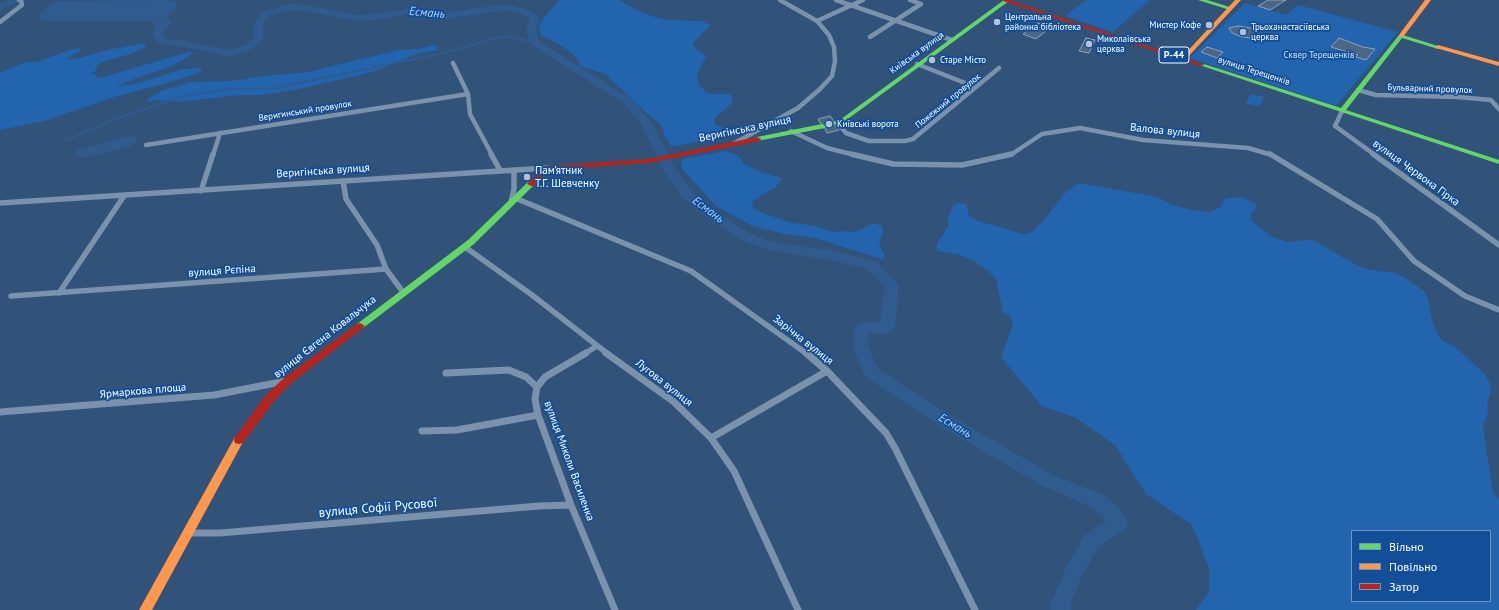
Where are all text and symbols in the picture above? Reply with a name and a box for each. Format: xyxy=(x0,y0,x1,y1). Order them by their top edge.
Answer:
water label: Есмань xyxy=(408,4,446,22)
place label: Центральна районна бібліотека xyxy=(1005,12,1081,33)
marker: Центральна районна бібліотека xyxy=(992,17,1002,27)
place label: Мистер Кофе xyxy=(1149,20,1201,30)
marker: Мистер Кофе xyxy=(1204,20,1214,30)
place label: Трьоханастасіївська церква xyxy=(1251,22,1329,43)
marker: Трьоханастасіївська церква xyxy=(1238,27,1248,37)
street label: Київська вулиця xyxy=(888,30,946,76)
place label: Миколаївська церква xyxy=(1097,34,1151,55)
marker: Миколаївська церква xyxy=(1084,39,1094,49)
road number: Р-44 xyxy=(1159,47,1189,63)
park label: Сквер Терещенків xyxy=(1283,50,1355,60)
street label: вулиця Терещенків xyxy=(1217,54,1291,88)
marker: Старе Місто xyxy=(927,55,937,65)
place label: Старе Місто xyxy=(940,55,986,65)
street label: Пожежний провулок xyxy=(913,71,983,131)
street label: Бульварний провулок xyxy=(1387,82,1473,96)
street label: Веригинський провулок xyxy=(258,98,352,124)
street label: Веригінська вулиця xyxy=(698,113,792,145)
marker: Київські ворота xyxy=(824,119,834,129)
place label: Київські ворота xyxy=(837,119,899,129)
street label: Валова вулиця xyxy=(1129,121,1201,141)
street label: вулиця Червона Гірка xyxy=(1370,137,1462,209)
street label: Веригінська вулиця xyxy=(276,161,370,181)
place label: Пам’ятник Т.Г. Шевченку xyxy=(535,164,599,190)
marker: Пам’ятник Т.Г. Шевченку xyxy=(522,172,532,182)
water label: Есмань xyxy=(689,193,727,227)
street label: вулиця Рєпіна xyxy=(188,262,256,280)
street label: вулиця Євгена Ковальчука xyxy=(271,293,379,381)
street label: Зарічна вулиця xyxy=(770,312,836,368)
street label: Лугова вулиця xyxy=(633,357,695,409)
street label: Ярмаркова площа xyxy=(99,381,187,401)
street label: вулиця Миколи Василенка xyxy=(541,399,597,523)
water label: Есмань xyxy=(936,411,974,441)
street label: вулиця Софії Русової xyxy=(318,495,438,521)
legend xyxy=(1351,530,1491,602)
text: Вільно xyxy=(1389,539,1424,554)
text: Повільно xyxy=(1389,559,1437,574)
text: Затор xyxy=(1389,579,1419,594)

